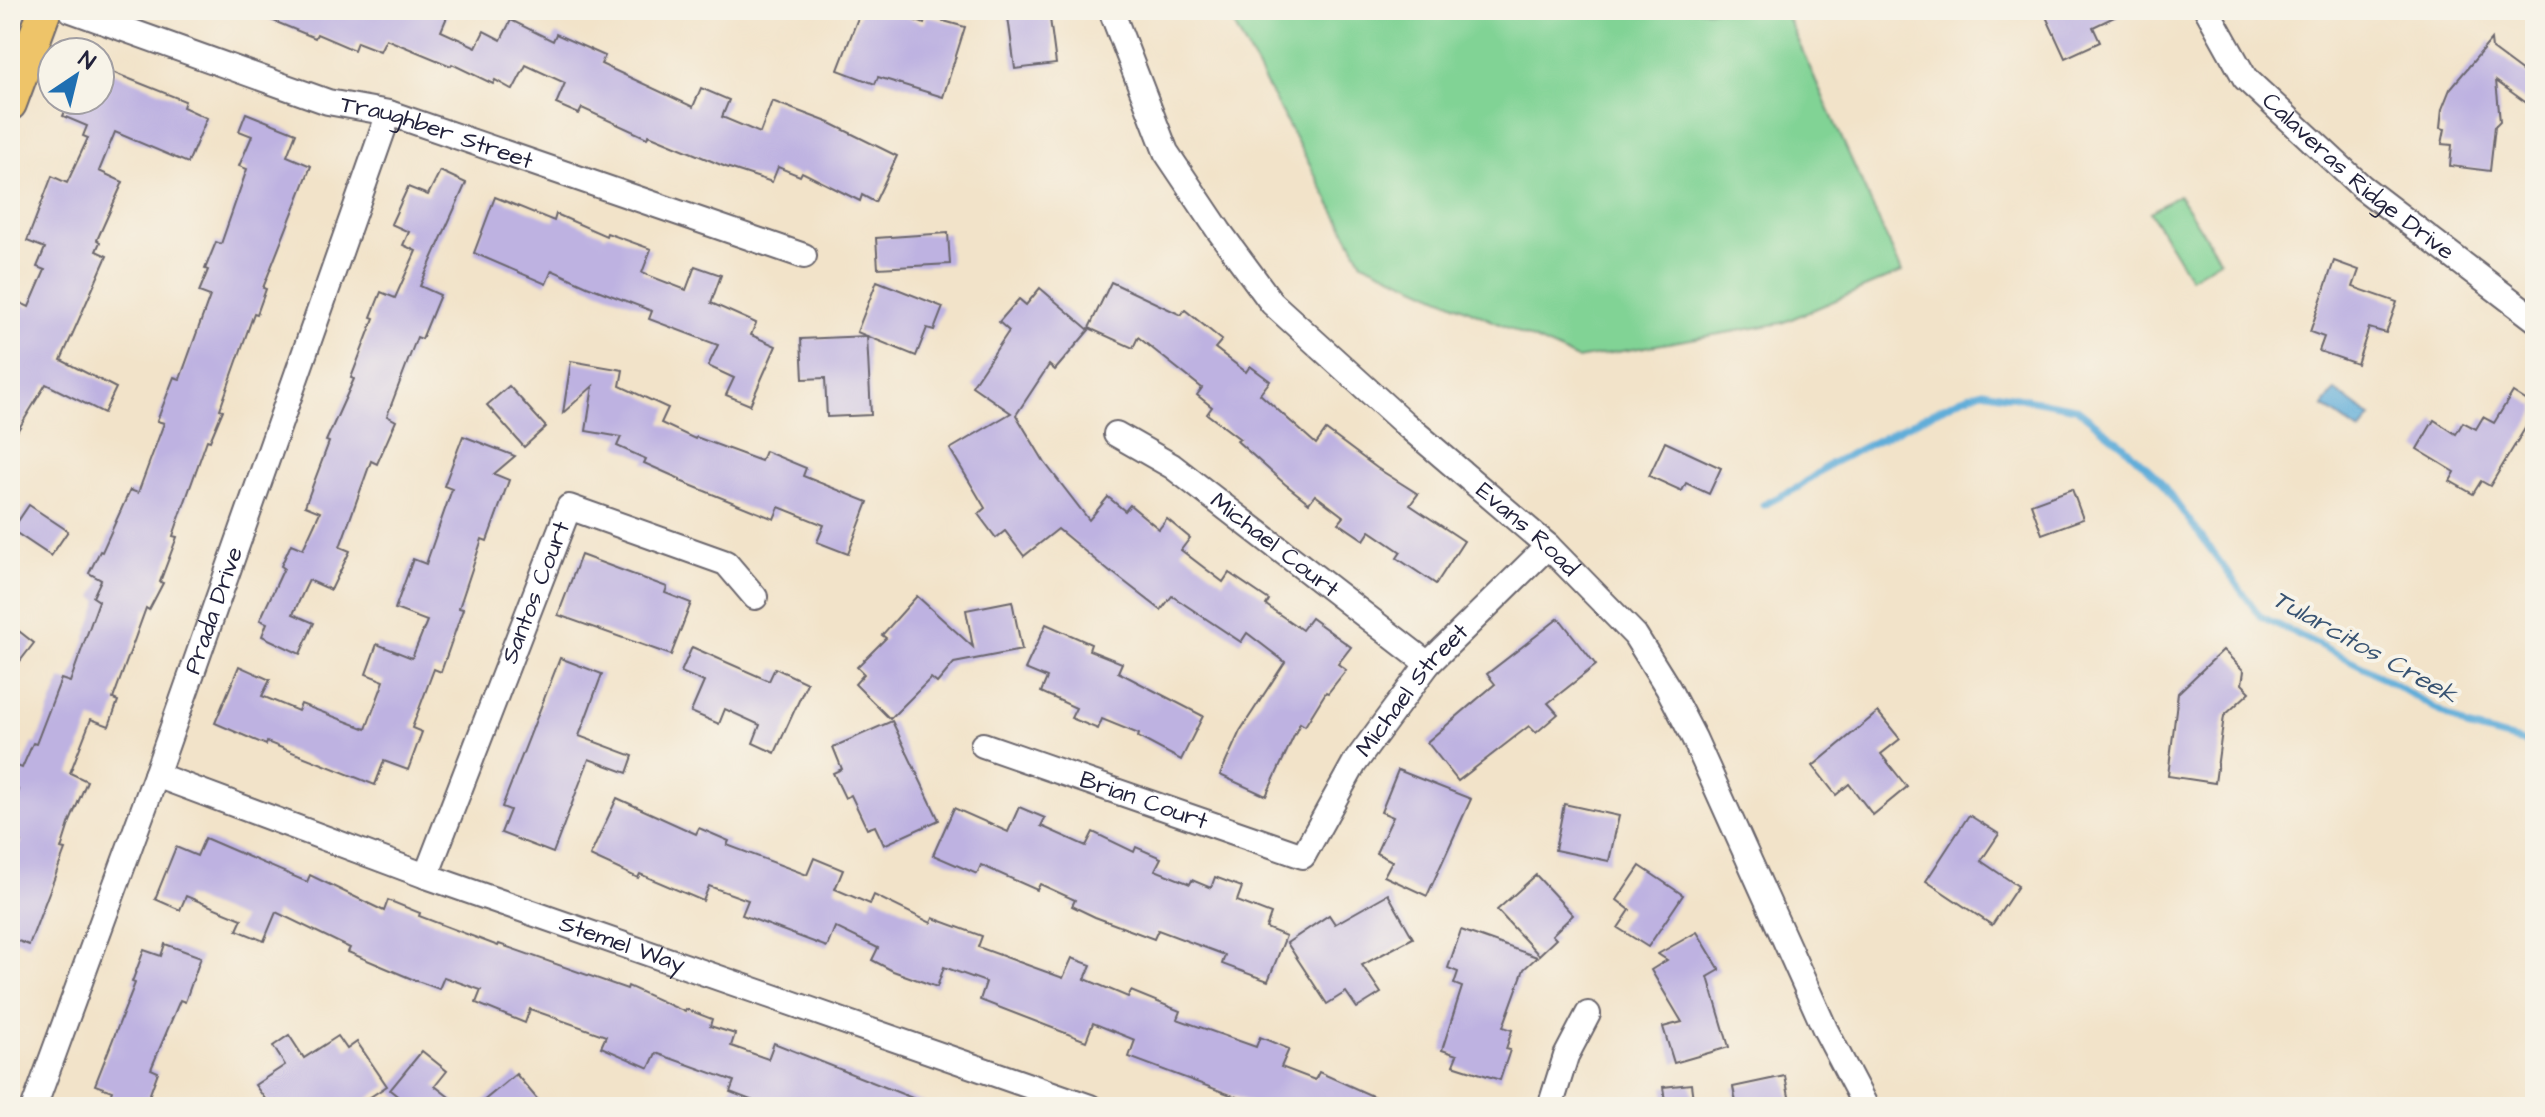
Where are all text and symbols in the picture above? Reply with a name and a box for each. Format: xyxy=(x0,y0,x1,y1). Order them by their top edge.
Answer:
north arrow xyxy=(36,36,116,116)
text: N xyxy=(72,44,101,78)
street label: Calaveras Ridge Drive xyxy=(2254,85,2461,268)
street label: Traughber Street xyxy=(338,88,538,178)
street label: Evans Road xyxy=(1468,474,1586,585)
street label: Michael Court xyxy=(1203,484,1346,606)
street label: Santos Court xyxy=(493,516,579,669)
street label: Prada Drive xyxy=(176,542,252,679)
water label: Tularcitos Creek xyxy=(2266,581,2465,713)
street label: Michael Street xyxy=(1348,616,1477,764)
street label: Brian Court xyxy=(1075,763,1212,839)
street label: Stemel Way xyxy=(555,907,690,983)

